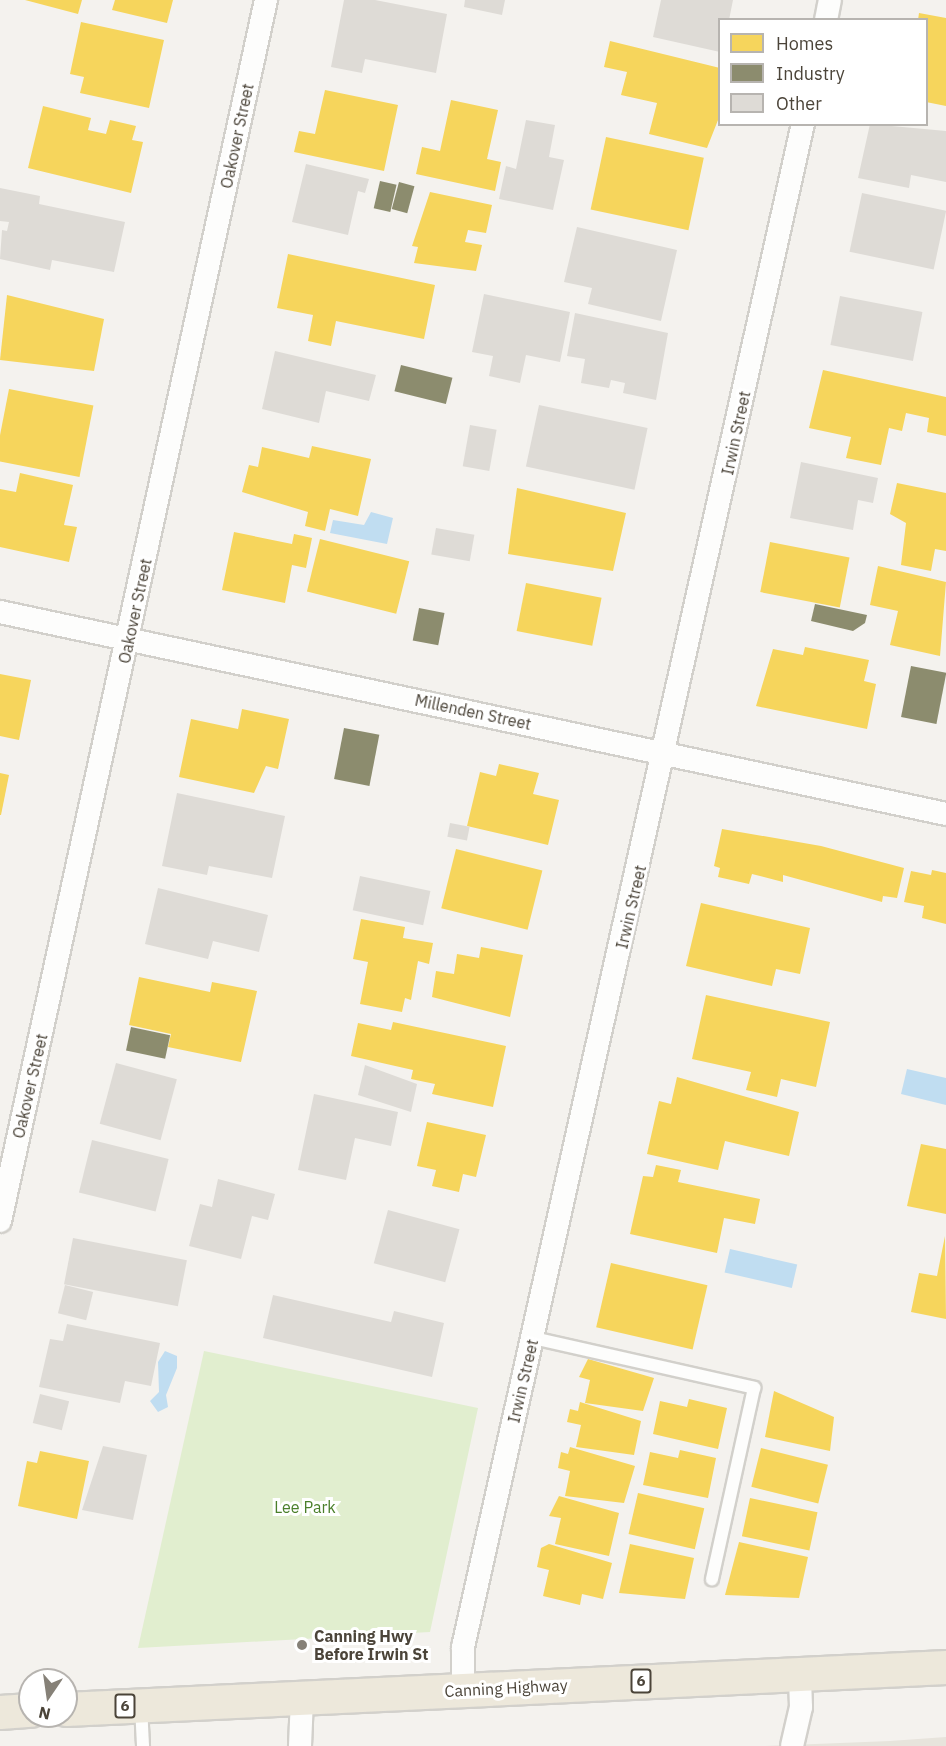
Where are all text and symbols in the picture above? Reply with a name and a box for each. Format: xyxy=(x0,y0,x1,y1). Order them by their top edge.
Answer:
legend xyxy=(718,18,928,126)
text: Homes xyxy=(776,32,833,55)
text: Industry xyxy=(776,62,845,85)
street label: Oakover Street xyxy=(216,82,258,190)
text: Other xyxy=(776,92,822,115)
street label: Irwin Street xyxy=(718,389,754,477)
street label: Oakover Street xyxy=(114,557,156,665)
street label: Millenden Street xyxy=(413,690,533,734)
street label: Irwin Street xyxy=(612,863,650,951)
street label: Oakover Street xyxy=(9,1032,51,1140)
street label: Irwin Street xyxy=(504,1337,542,1425)
park label: Lee Park xyxy=(274,1497,336,1517)
place label: Canning Hwy Before Irwin St xyxy=(314,1626,428,1664)
marker: Canning Hwy Before Irwin St xyxy=(295,1638,309,1652)
north arrow xyxy=(18,1668,78,1728)
road number: 6 xyxy=(630,1669,652,1693)
street label: Canning Highway xyxy=(444,1675,568,1701)
road number: 6 xyxy=(114,1694,136,1718)
text: N xyxy=(37,1703,52,1725)

